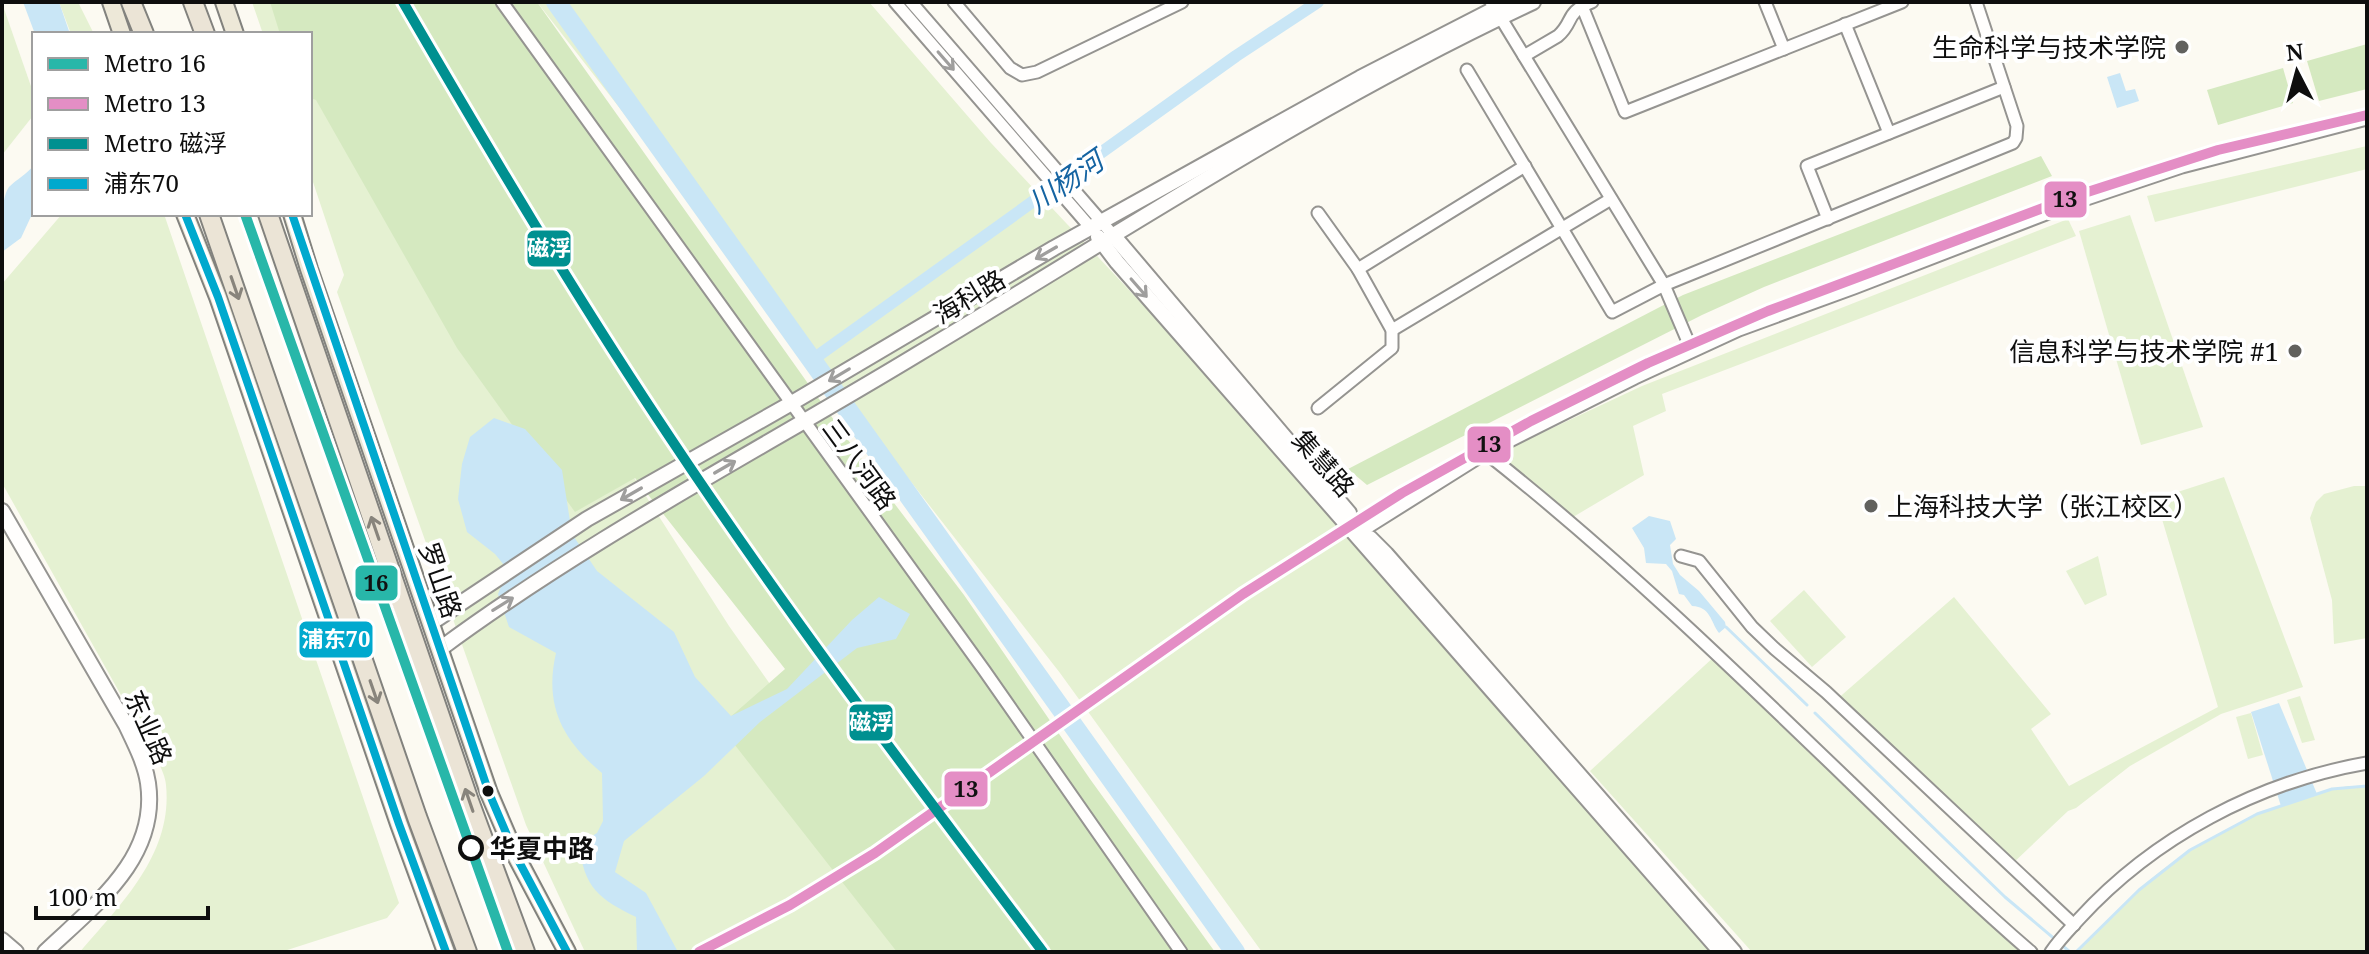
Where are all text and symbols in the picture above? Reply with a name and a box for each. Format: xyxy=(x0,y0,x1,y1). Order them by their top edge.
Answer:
place label: 生命科学与技术学院 xyxy=(1932,29,2166,65)
legend xyxy=(32,32,312,216)
north arrow xyxy=(2257,32,2337,112)
text: N xyxy=(2285,35,2305,67)
marker: 生命科学与技术学院 xyxy=(2173,38,2191,56)
text: Metro 16 xyxy=(104,46,206,79)
one-way arrow xyxy=(937,51,955,71)
text: Metro 13 xyxy=(104,86,206,119)
text: Metro 磁浮 xyxy=(104,126,227,159)
water label: 川杨河 xyxy=(1020,138,1114,221)
text: 浦东70 xyxy=(104,166,179,199)
line badge: 13 xyxy=(2043,180,2088,219)
text: 13 xyxy=(2053,183,2077,213)
line badge: 磁浮 xyxy=(526,229,572,268)
text: 磁浮 xyxy=(527,232,571,262)
one-way arrow xyxy=(1035,245,1058,261)
street label: 海科路 xyxy=(926,260,1012,332)
one-way arrow xyxy=(228,275,243,300)
one-way arrow xyxy=(1130,277,1148,297)
place label: 信息科学与技术学院 #1 xyxy=(2009,333,2279,369)
marker: 信息科学与技术学院 #1 xyxy=(2286,342,2304,360)
one-way arrow xyxy=(828,367,851,383)
street label: 三八河路 xyxy=(815,411,905,517)
street label: 集慧路 xyxy=(1285,422,1363,504)
line badge: 13 xyxy=(1466,425,1512,464)
text: 13 xyxy=(1477,428,1501,458)
one-way arrow xyxy=(712,459,736,474)
one-way arrow xyxy=(620,486,643,502)
place label: 上海科技大学（张江校区） xyxy=(1887,488,2199,524)
marker: 上海科技大学（张江校区） xyxy=(1862,497,1880,515)
one-way arrow xyxy=(367,516,382,541)
street label: 罗山路 xyxy=(411,537,471,623)
line badge: 16 xyxy=(354,564,399,602)
text: 16 xyxy=(364,567,388,597)
one-way arrow xyxy=(491,595,514,611)
line badge: 浦东70 xyxy=(298,620,374,659)
text: 浦东70 xyxy=(302,623,370,653)
one-way arrow xyxy=(368,680,383,705)
street label: 东业路 xyxy=(117,684,181,770)
line badge: 磁浮 xyxy=(848,703,894,742)
text: 磁浮 xyxy=(849,706,893,736)
line badge: 13 xyxy=(943,770,989,808)
text: 13 xyxy=(954,773,978,803)
unlabelled marker xyxy=(480,783,496,799)
one-way arrow xyxy=(461,788,476,813)
place label: 华夏中路 xyxy=(490,830,594,866)
marker: 华夏中路 xyxy=(459,836,483,860)
scale bar xyxy=(36,870,208,920)
text: 100 m xyxy=(48,880,117,913)

